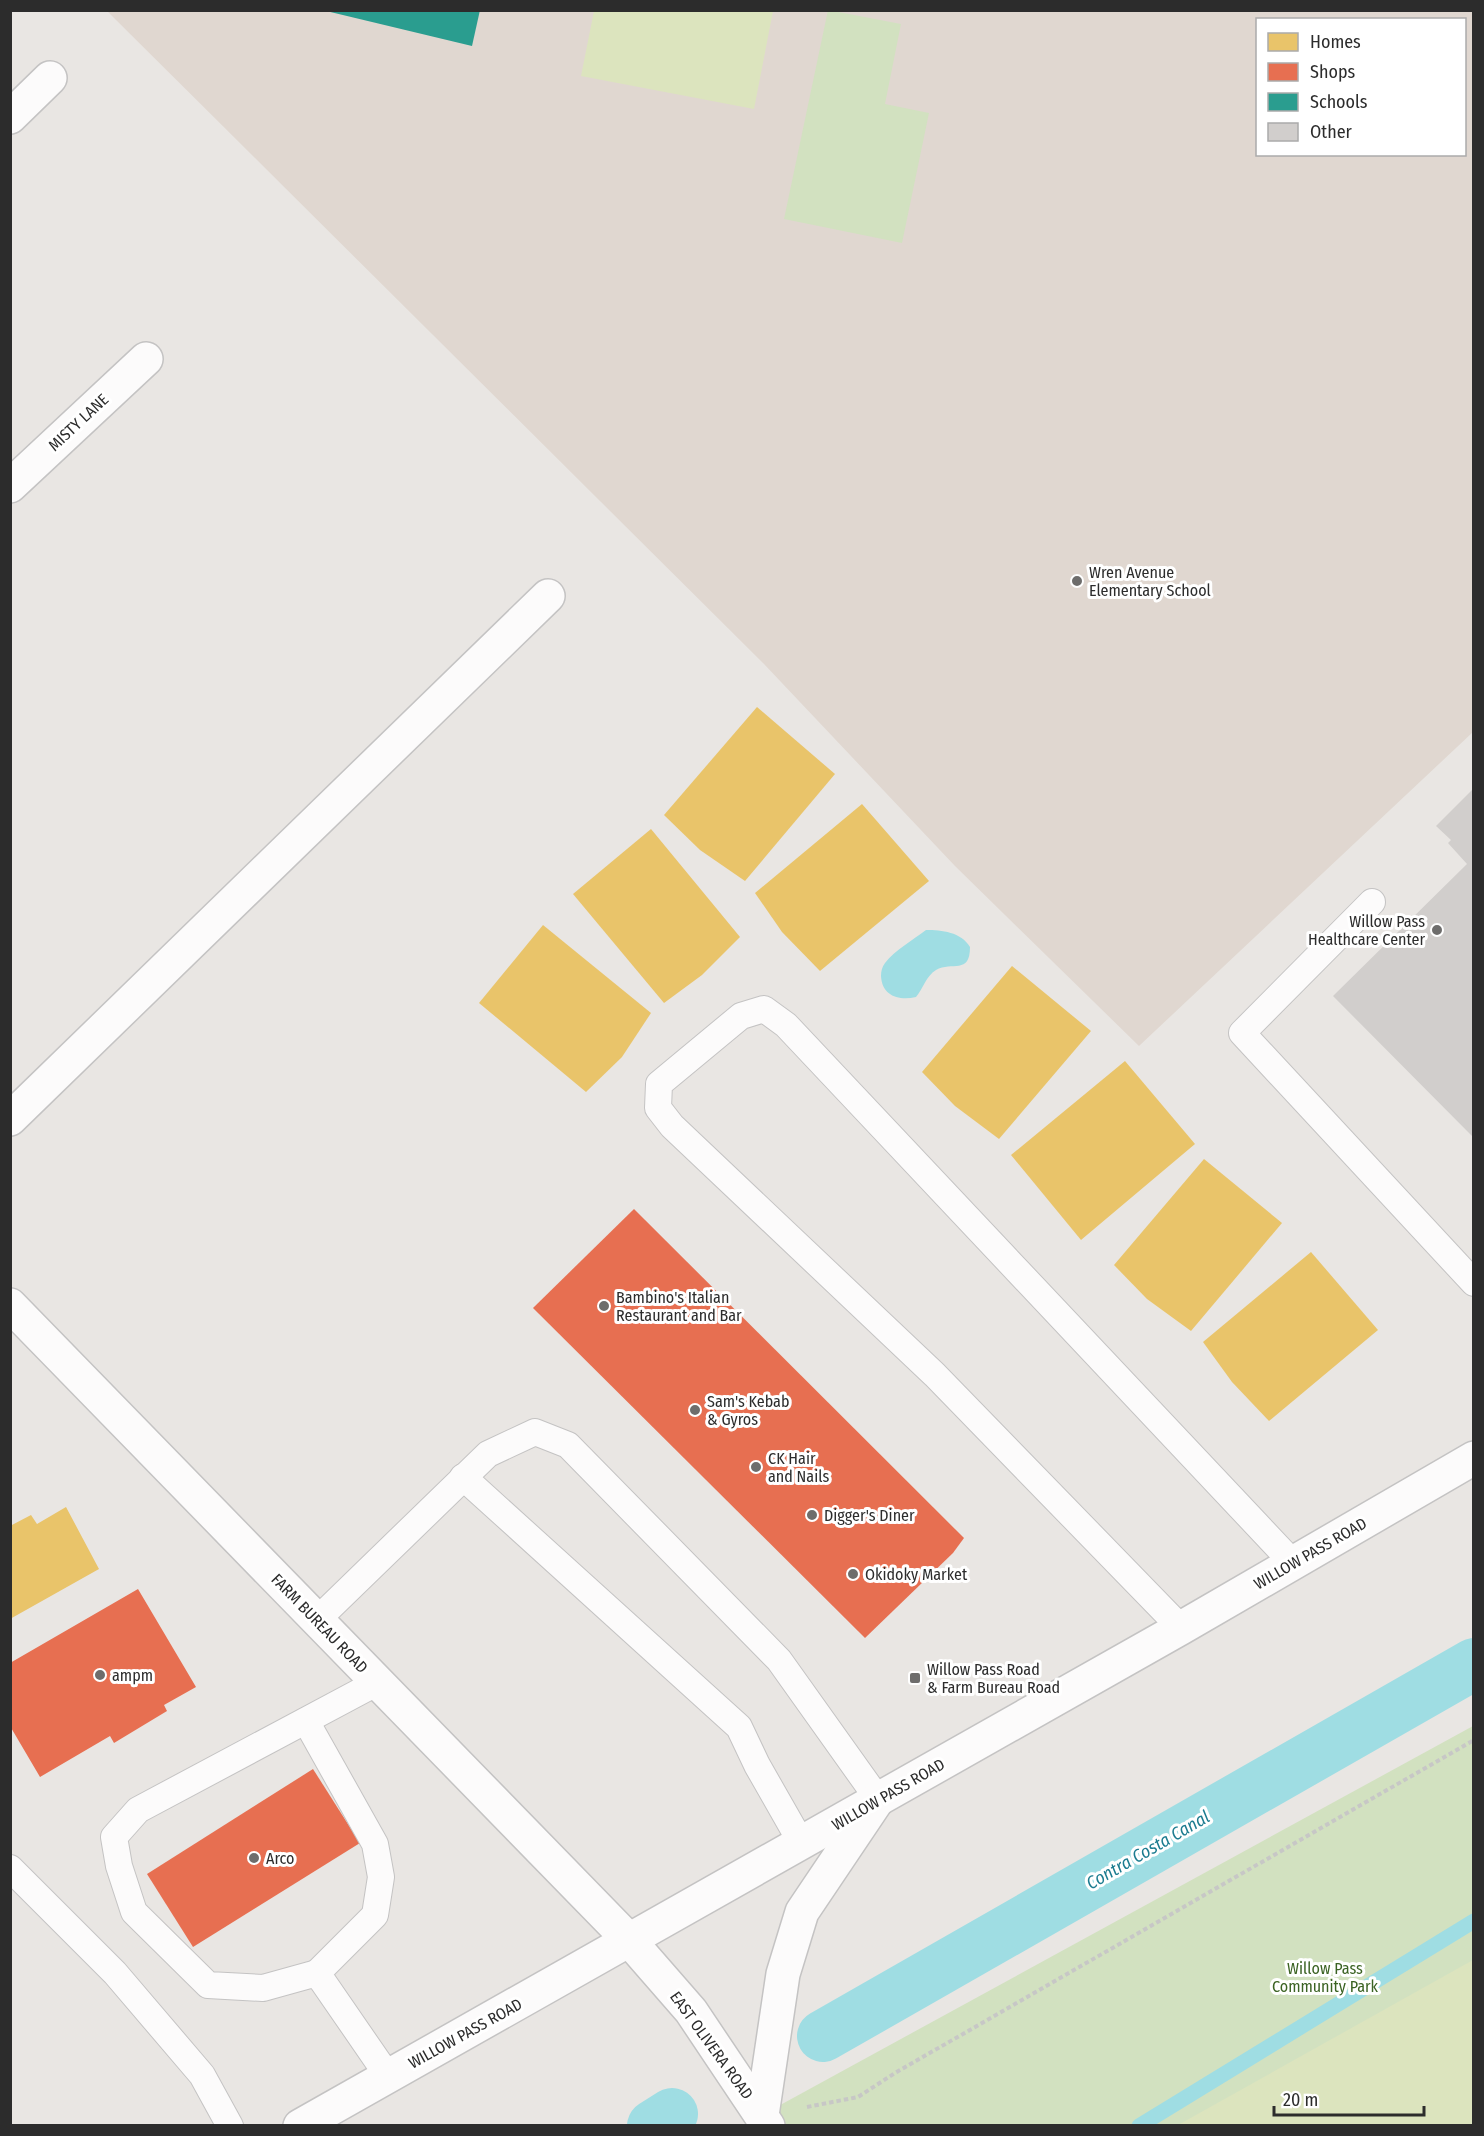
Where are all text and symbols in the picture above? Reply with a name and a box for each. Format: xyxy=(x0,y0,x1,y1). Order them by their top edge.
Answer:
legend xyxy=(1256,18,1466,156)
text: Homes xyxy=(1310,31,1361,53)
text: Shops xyxy=(1310,61,1355,83)
text: Schools xyxy=(1310,91,1368,113)
text: Other xyxy=(1310,121,1353,143)
street label: MISTY LANE xyxy=(44,390,112,455)
place label: Wren Avenue Elementary School xyxy=(1089,563,1211,600)
marker: Wren Avenue Elementary School xyxy=(1070,574,1084,588)
place label: Willow Pass Healthcare Center xyxy=(1308,912,1425,949)
marker: Willow Pass Healthcare Center xyxy=(1430,923,1444,937)
place label: Bambino's Italian Restaurant and Bar xyxy=(616,1288,742,1325)
marker: Bambino's Italian Restaurant and Bar xyxy=(597,1299,611,1313)
place label: Sam's Kebab & Gyros xyxy=(707,1392,789,1429)
marker: Sam's Kebab & Gyros xyxy=(688,1403,702,1417)
place label: CK Hair and Nails xyxy=(768,1449,829,1486)
marker: CK Hair and Nails xyxy=(749,1460,763,1474)
place label: Digger's Diner xyxy=(824,1506,915,1525)
marker: Digger's Diner xyxy=(805,1508,819,1522)
street label: WILLOW PASS ROAD xyxy=(1251,1513,1370,1593)
place label: Okidoky Market xyxy=(865,1565,968,1584)
marker: Okidoky Market xyxy=(846,1567,860,1581)
street label: FARM BUREAU ROAD xyxy=(267,1570,372,1677)
place label: Willow Pass Road & Farm Bureau Road xyxy=(927,1660,1060,1697)
place label: ampm xyxy=(112,1666,153,1685)
marker: ampm xyxy=(93,1668,107,1682)
marker: Willow Pass Road & Farm Bureau Road xyxy=(908,1671,922,1685)
street label: WILLOW PASS ROAD xyxy=(829,1754,948,1834)
water label: Contra Costa Canal xyxy=(1082,1806,1214,1894)
place label: Arco xyxy=(266,1849,295,1868)
marker: Arco xyxy=(247,1851,261,1865)
park label: Willow Pass Community Park xyxy=(1272,1959,1379,1996)
street label: EAST OLIVERA ROAD xyxy=(666,1988,757,2103)
street label: WILLOW PASS ROAD xyxy=(405,1994,525,2073)
scale bar xyxy=(1274,2079,1424,2117)
text: 20 m xyxy=(1283,2089,1318,2111)

